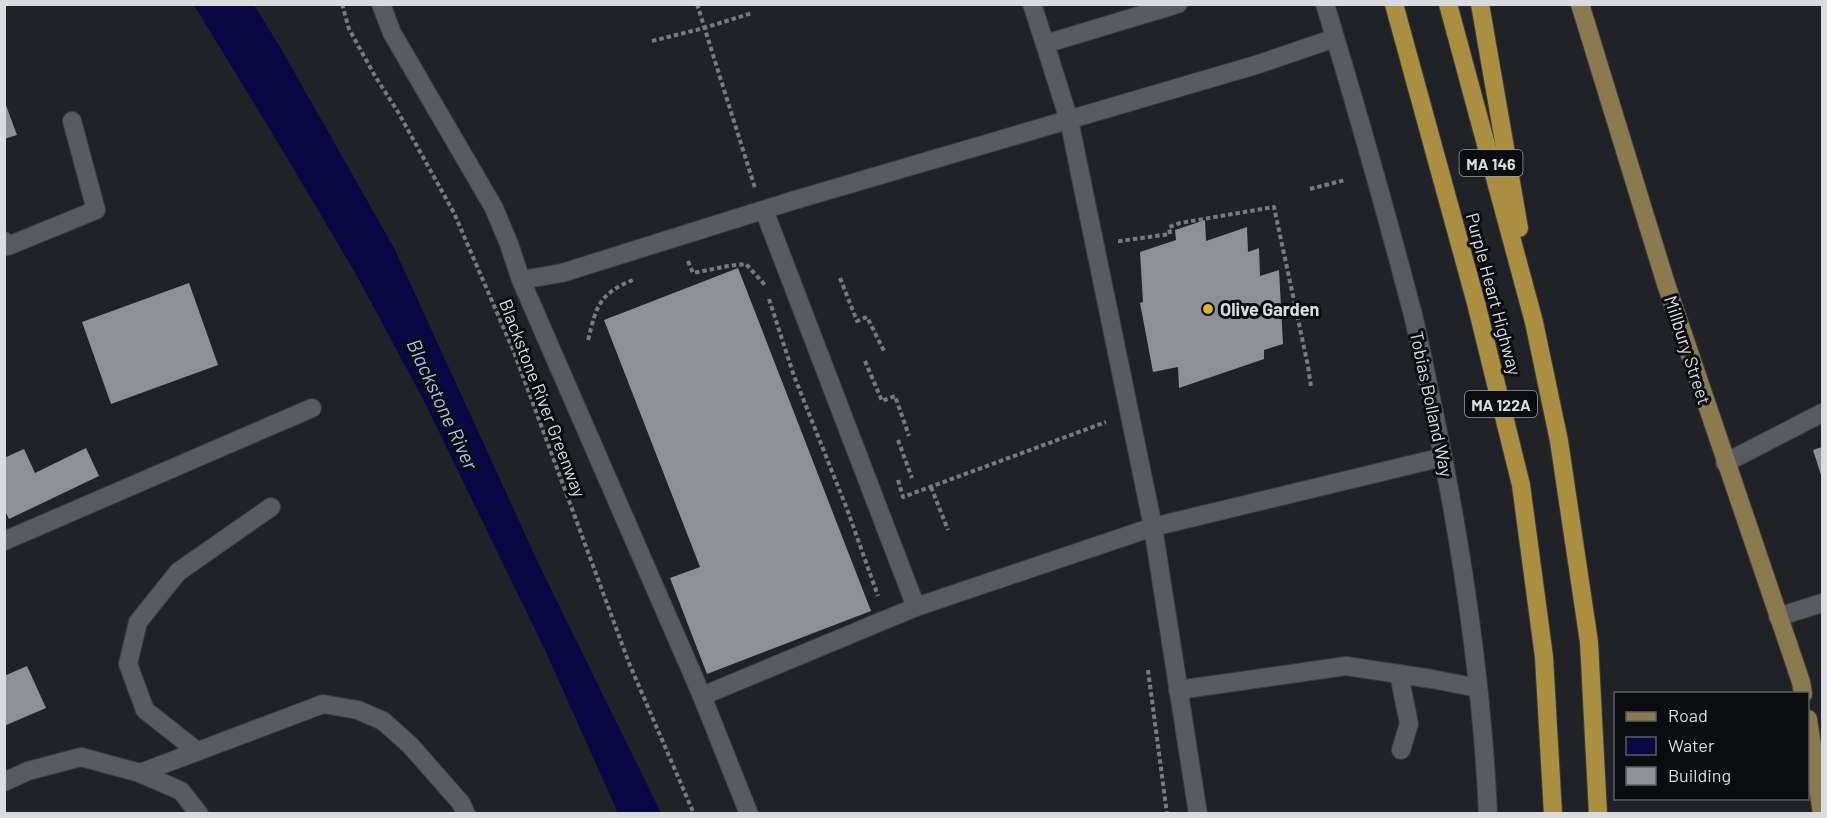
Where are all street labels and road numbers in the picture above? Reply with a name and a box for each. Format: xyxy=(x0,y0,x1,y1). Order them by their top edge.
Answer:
road number: MA 146 xyxy=(1460,150,1522,176)
street label: Purple Heart Highway xyxy=(1462,210,1526,378)
street label: Millbury Street xyxy=(1660,293,1716,407)
street label: Blackstone River Greenway xyxy=(495,296,591,500)
street label: Tobias Bolland Way xyxy=(1406,329,1458,479)
road number: MA 122A xyxy=(1465,391,1537,417)

